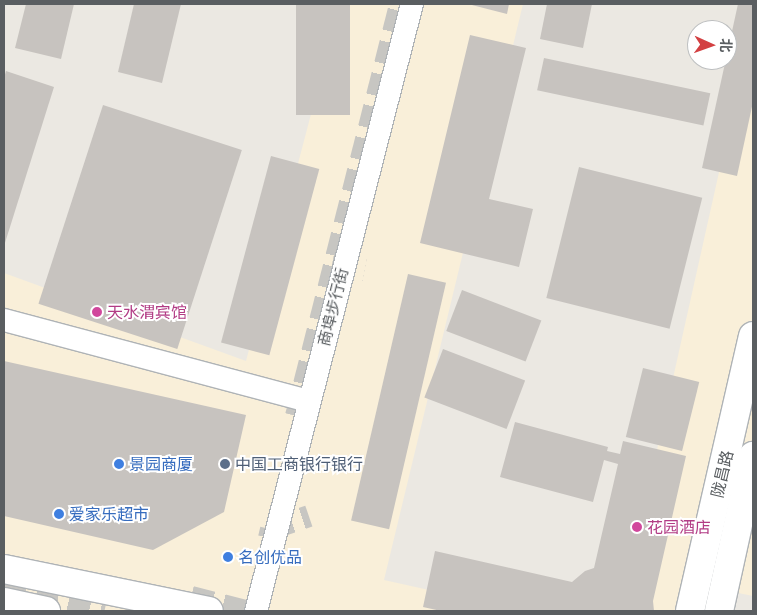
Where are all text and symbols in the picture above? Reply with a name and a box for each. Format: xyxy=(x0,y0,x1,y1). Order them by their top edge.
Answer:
north arrow xyxy=(687,20,737,70)
text: 北 xyxy=(717,38,735,53)
street label: 商埠步行街 xyxy=(314,266,352,348)
place label: 天水渭宾馆 xyxy=(107,302,187,322)
marker: 天水渭宾馆 xyxy=(91,306,103,318)
street label: 陇昌路 xyxy=(707,448,737,500)
place label: 景园商厦 xyxy=(129,454,193,474)
place label: 中国工商银行银行 xyxy=(235,454,363,474)
marker: 景园商厦 xyxy=(113,458,125,470)
marker: 中国工商银行银行 xyxy=(219,458,231,470)
place label: 爱家乐超市 xyxy=(69,504,149,524)
marker: 爱家乐超市 xyxy=(53,508,65,520)
place label: 花园酒店 xyxy=(647,517,711,537)
marker: 花园酒店 xyxy=(631,521,643,533)
place label: 名创优品 xyxy=(238,547,302,567)
marker: 名创优品 xyxy=(222,551,234,563)

